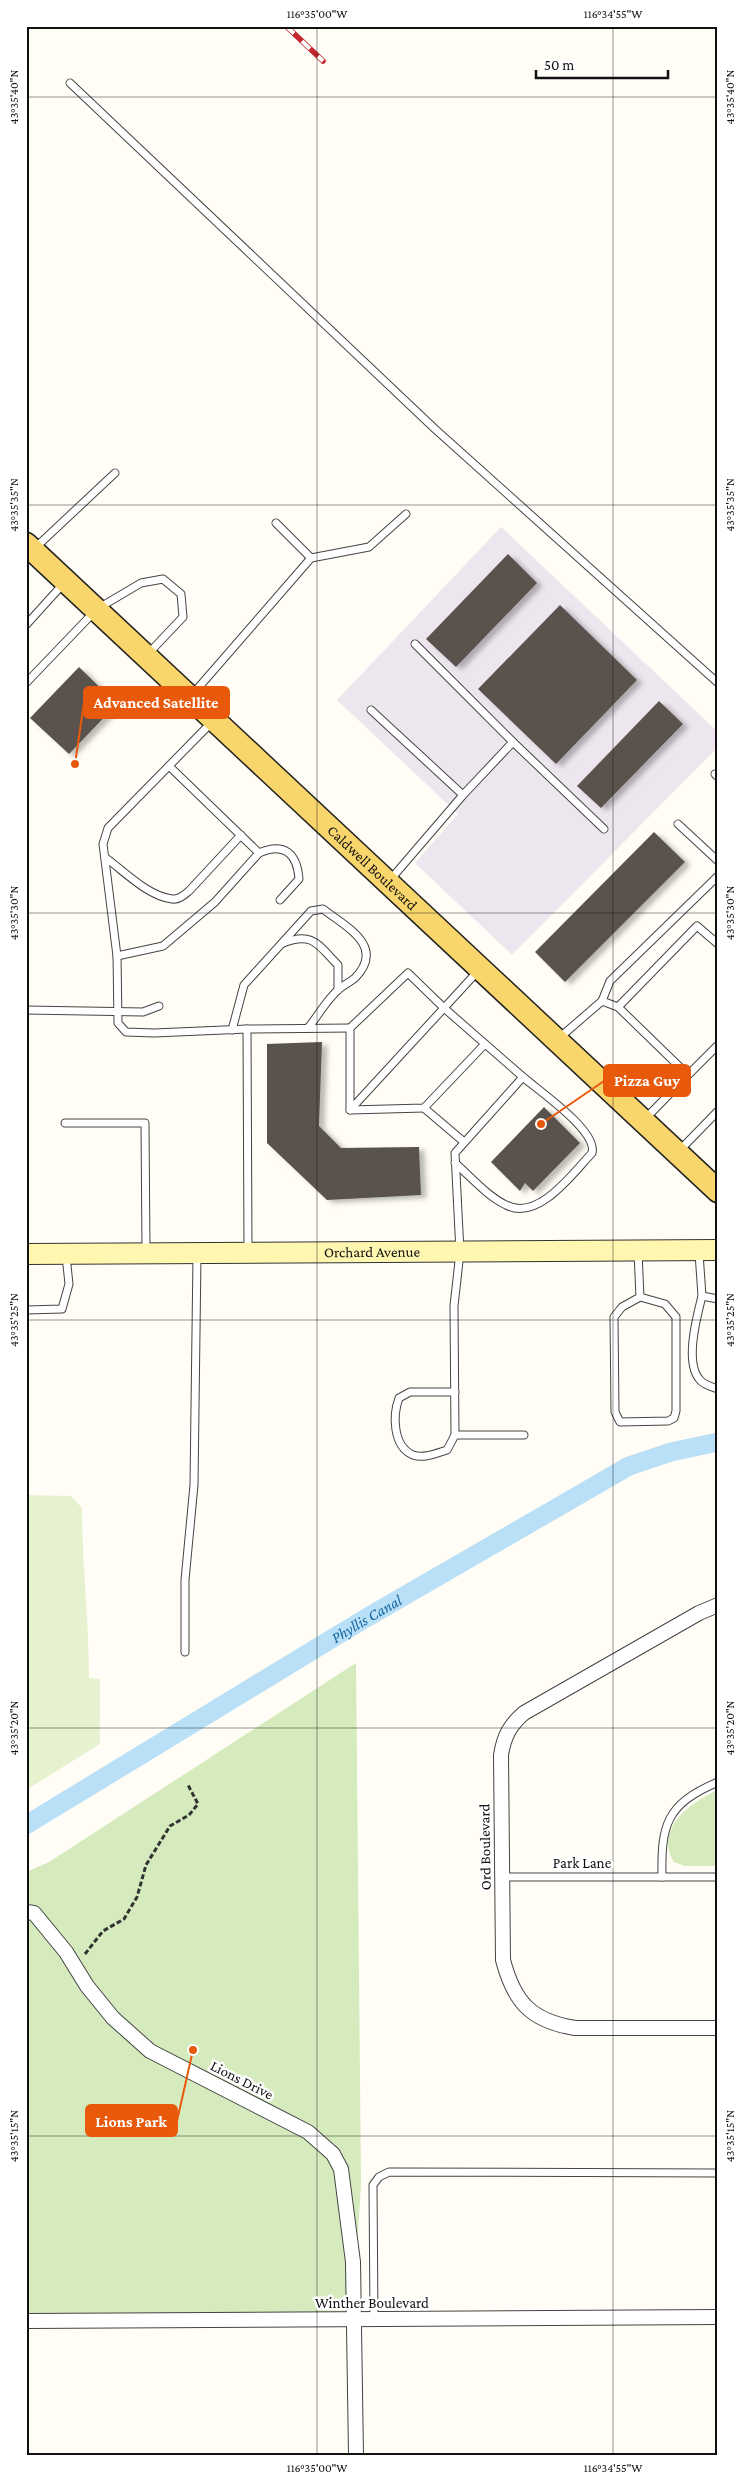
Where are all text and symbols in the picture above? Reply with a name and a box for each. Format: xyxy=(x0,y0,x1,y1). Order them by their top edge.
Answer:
text: 116°35'00"W xyxy=(287,7,347,21)
text: 116°34'55"W xyxy=(584,7,642,21)
scale bar xyxy=(536,48,669,80)
text: 50 m xyxy=(544,57,574,73)
text: 43°35'40"N xyxy=(7,70,21,124)
text: 43°35'40"N xyxy=(723,70,737,124)
text: 43°35'35"N xyxy=(7,478,21,532)
text: 43°35'35"N xyxy=(723,478,737,532)
callout: Advanced Satellite xyxy=(84,687,229,718)
text: Advanced Satellite xyxy=(93,694,219,711)
street label: Caldwell Boulevard xyxy=(324,822,420,913)
text: 43°35'30"N xyxy=(7,886,21,940)
text: 43°35'30"N xyxy=(723,886,737,940)
callout: Pizza Guy xyxy=(604,1065,690,1096)
text: Pizza Guy xyxy=(614,1072,680,1089)
street label: Orchard Avenue xyxy=(324,1244,421,1260)
text: 43°35'25"N xyxy=(7,1293,21,1347)
text: 43°35'25"N xyxy=(723,1293,737,1347)
water label: Phyllis Canal xyxy=(328,1591,406,1646)
text: 43°35'20"N xyxy=(7,1700,21,1756)
text: 43°35'20"N xyxy=(723,1700,737,1756)
street label: Ord Boulevard xyxy=(476,1803,494,1890)
street label: Park Lane xyxy=(553,1855,612,1871)
street label: Lions Drive xyxy=(208,2057,276,2103)
callout: Lions Park xyxy=(86,2105,177,2136)
text: 43°35'15"N xyxy=(7,2110,21,2162)
text: 43°35'15"N xyxy=(723,2110,737,2162)
text: Lions Park xyxy=(95,2113,167,2130)
street label: Winther Boulevard xyxy=(315,2295,429,2311)
text: 116°35'00"W xyxy=(287,2461,347,2475)
text: 116°34'55"W xyxy=(584,2461,642,2475)

